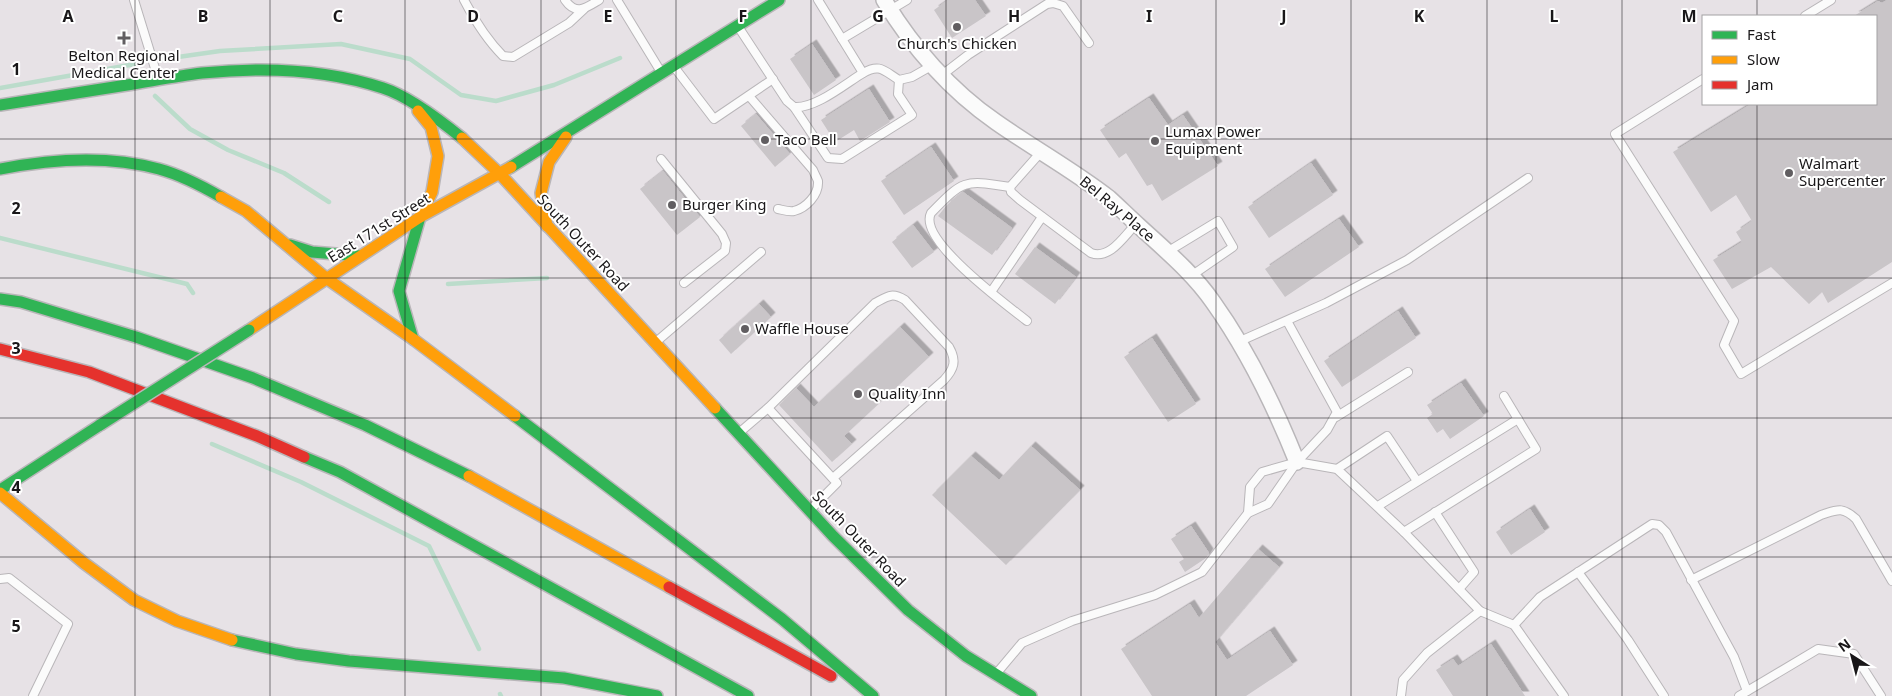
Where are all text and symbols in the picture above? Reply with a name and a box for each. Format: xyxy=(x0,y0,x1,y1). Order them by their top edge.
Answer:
text: A xyxy=(62,5,74,27)
text: B xyxy=(198,5,208,27)
text: C xyxy=(333,5,343,27)
text: D xyxy=(467,5,479,27)
text: E xyxy=(604,5,613,27)
text: F xyxy=(739,5,747,27)
text: G xyxy=(872,5,884,27)
text: H xyxy=(1008,5,1020,27)
text: I xyxy=(1146,5,1152,27)
text: J xyxy=(1279,5,1287,27)
text: K xyxy=(1414,5,1425,27)
text: L xyxy=(1550,5,1559,27)
text: M xyxy=(1681,5,1697,27)
legend xyxy=(1702,15,1877,105)
marker: Church's Chicken xyxy=(951,21,963,33)
text: Fast xyxy=(1747,24,1776,44)
marker: Belton Regional Medical Center xyxy=(117,31,131,45)
place label: Church's Chicken xyxy=(897,33,1017,53)
place label: Belton Regional Medical Center xyxy=(68,45,180,82)
text: Slow xyxy=(1747,49,1780,69)
text: 1 xyxy=(11,58,21,80)
text: Jam xyxy=(1745,74,1774,94)
place label: Lumax Power Equipment xyxy=(1165,121,1261,158)
place label: Taco Bell xyxy=(775,129,837,149)
marker: Taco Bell xyxy=(759,134,771,146)
marker: Lumax Power Equipment xyxy=(1149,135,1161,147)
place label: Walmart Supercenter xyxy=(1799,153,1885,190)
marker: Walmart Supercenter xyxy=(1783,167,1795,179)
street label: Bel Ray Place xyxy=(1076,171,1159,246)
street label: East 171st Street xyxy=(323,187,434,267)
street label: South Outer Road xyxy=(533,189,634,295)
place label: Burger King xyxy=(682,194,767,214)
text: 2 xyxy=(11,197,21,219)
marker: Burger King xyxy=(666,199,678,211)
place label: Waffle House xyxy=(755,318,849,338)
marker: Waffle House xyxy=(739,323,751,335)
text: 3 xyxy=(11,337,21,359)
place label: Quality Inn xyxy=(868,383,946,403)
marker: Quality Inn xyxy=(852,388,864,400)
text: 4 xyxy=(11,476,21,498)
street label: South Outer Road xyxy=(809,486,911,591)
text: 5 xyxy=(11,615,21,637)
north arrow xyxy=(1827,631,1877,681)
text: N xyxy=(1834,634,1854,656)

